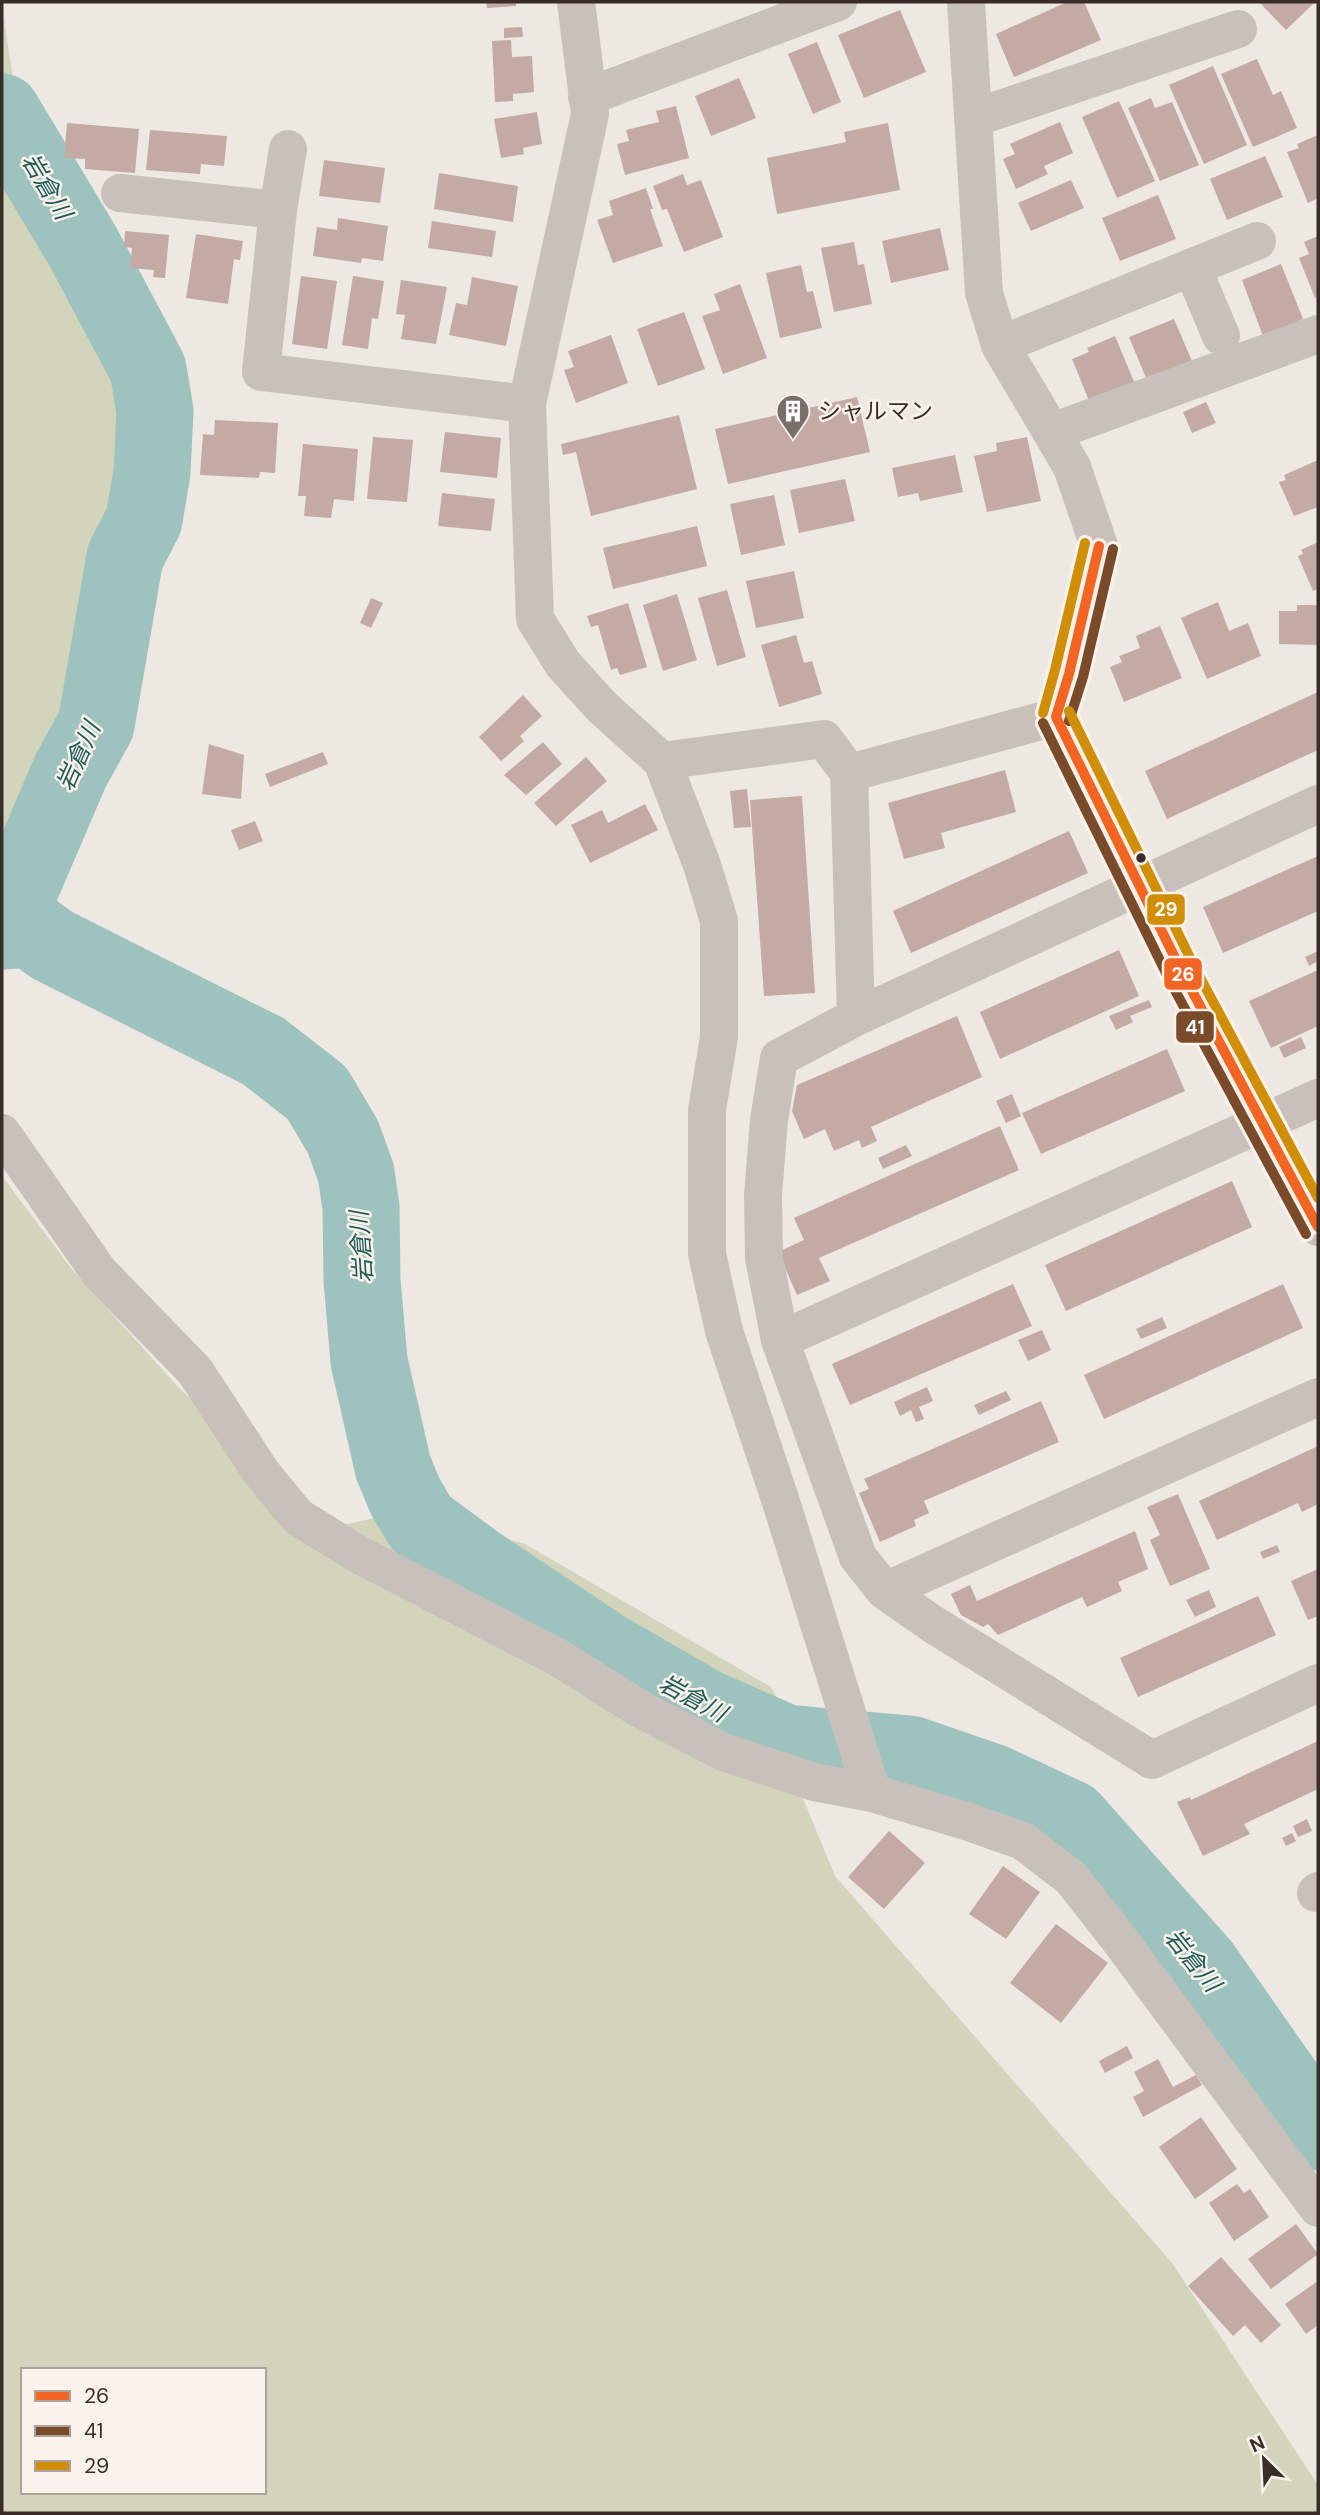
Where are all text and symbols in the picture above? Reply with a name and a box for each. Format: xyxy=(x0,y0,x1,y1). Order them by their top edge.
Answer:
water label: 岩倉川 xyxy=(15,147,80,227)
building icon: シャルマン xyxy=(774,392,812,441)
place label: シャルマン xyxy=(818,396,933,426)
water label: 岩倉川 xyxy=(49,714,108,795)
unlabelled marker xyxy=(1134,851,1148,865)
line badge: 29 xyxy=(1146,893,1186,926)
text: 29 xyxy=(1155,897,1177,922)
line badge: 26 xyxy=(1163,957,1203,991)
text: 26 xyxy=(1171,962,1195,987)
line badge: 41 xyxy=(1175,1010,1215,1044)
text: 41 xyxy=(1185,1015,1205,1040)
water label: 岩倉川 xyxy=(343,1207,379,1284)
water label: 岩倉川 xyxy=(654,1667,735,1730)
water label: 岩倉川 xyxy=(1158,1922,1230,2000)
legend xyxy=(21,2368,266,2494)
text: 26 xyxy=(84,2382,109,2410)
text: 41 xyxy=(84,2417,103,2445)
north arrow xyxy=(1229,2424,1299,2494)
text: N xyxy=(1246,2430,1269,2458)
text: 29 xyxy=(84,2452,109,2480)

